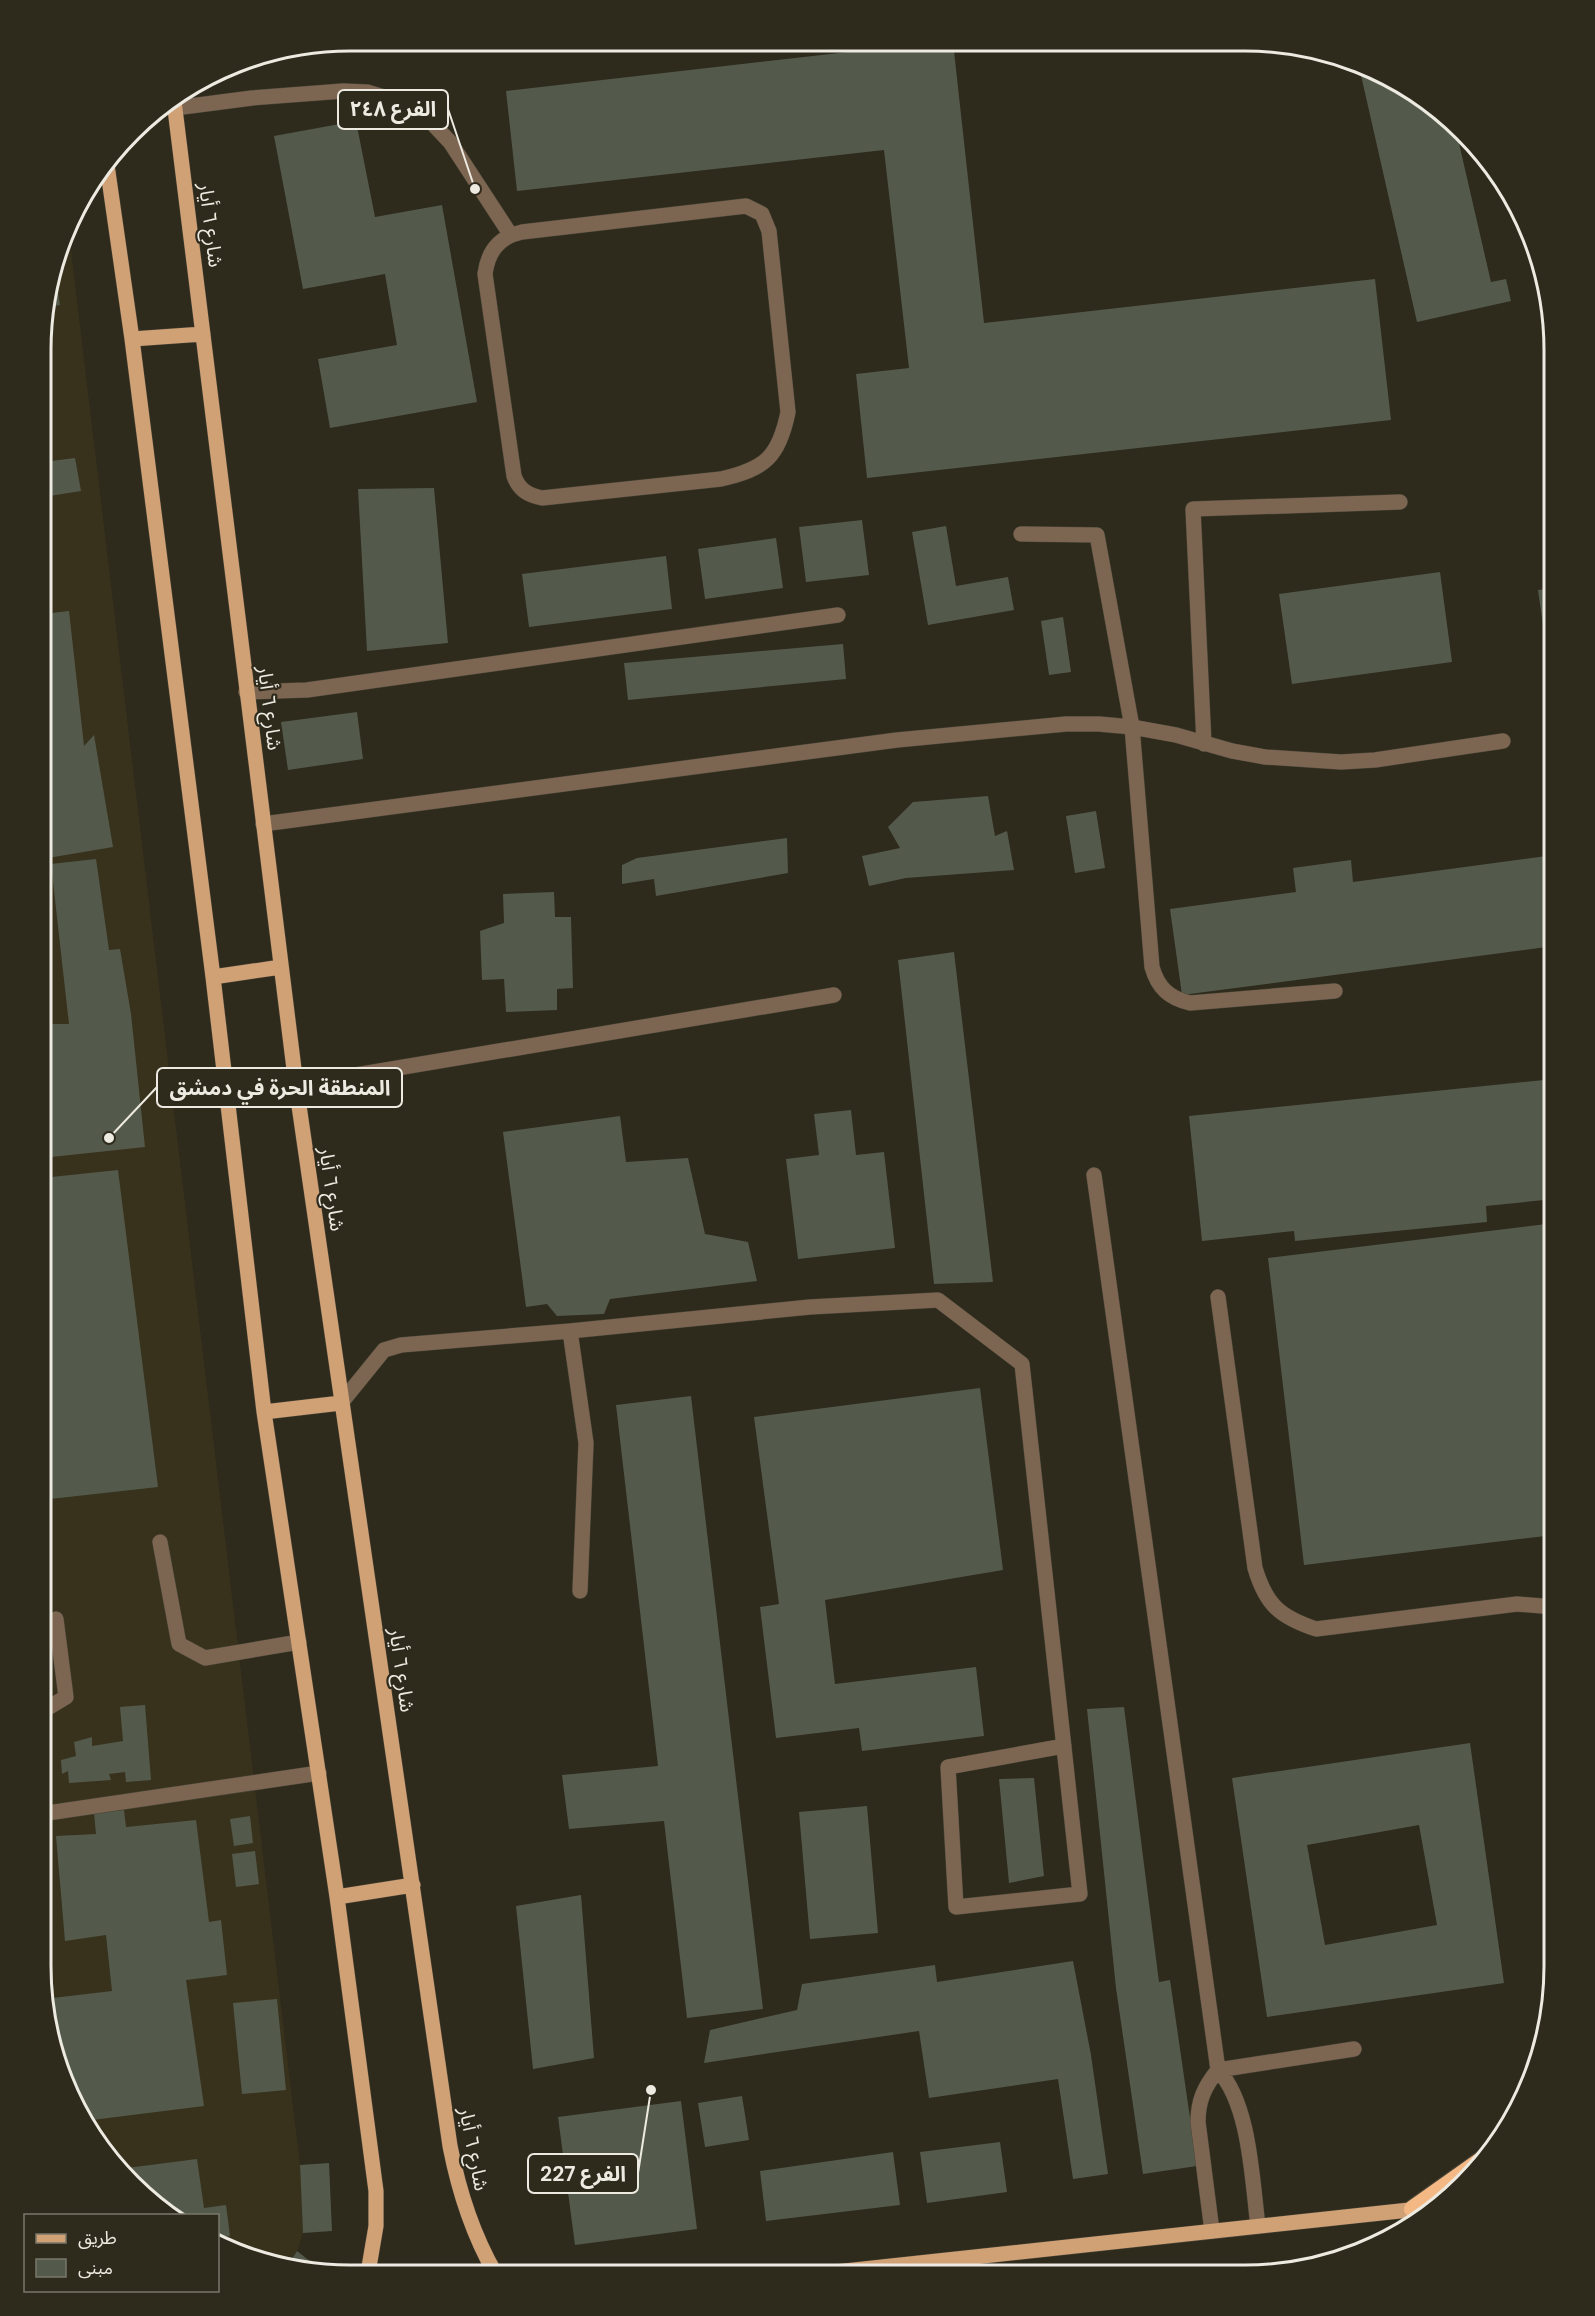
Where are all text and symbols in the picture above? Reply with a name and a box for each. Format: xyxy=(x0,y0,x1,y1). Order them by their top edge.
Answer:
callout: الفرع ٢٤٨ xyxy=(338,90,448,129)
text: الفرع ٢٤٨ xyxy=(350,95,436,124)
street label: شارع ٦ أيار xyxy=(191,180,229,269)
street label: شارع ٦ أيار xyxy=(250,663,288,752)
callout: المنطقة الحرة في دمشق xyxy=(157,1068,402,1107)
text: المنطقة الحرة في دمشق xyxy=(170,1074,390,1105)
street label: شارع ٦ أيار xyxy=(311,1144,351,1233)
street label: شارع ٦ أيار xyxy=(381,1625,421,1714)
street label: شارع ٦ أيار xyxy=(451,2104,495,2194)
callout: الفرع 227 xyxy=(528,2154,638,2193)
text: الفرع 227 xyxy=(540,2160,626,2189)
legend xyxy=(24,2214,219,2292)
text: طريق xyxy=(78,2226,117,2250)
text: مبنى xyxy=(78,2256,113,2280)

